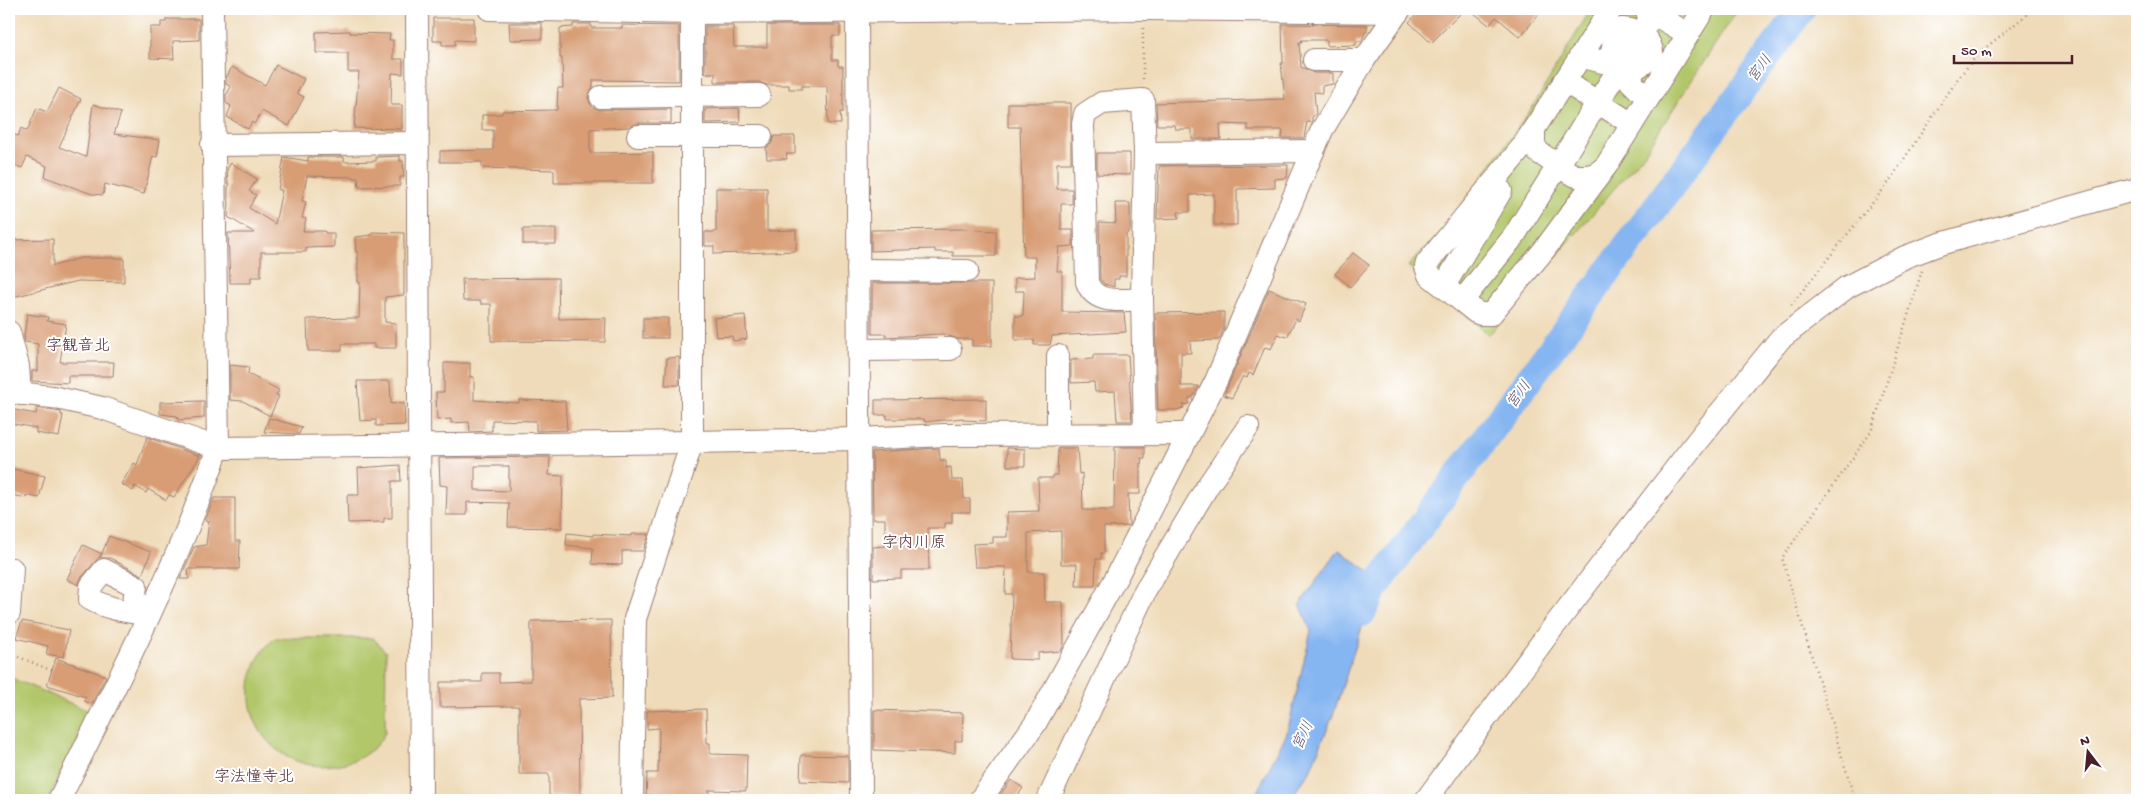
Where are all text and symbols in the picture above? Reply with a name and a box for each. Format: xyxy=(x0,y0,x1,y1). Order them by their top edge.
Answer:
scale bar xyxy=(1954,32,2071,64)
text: 50 m xyxy=(1961,43,1992,61)
water label: 宮川 xyxy=(1744,51,1777,87)
district label: 字観音北 xyxy=(46,337,110,357)
water label: 宮川 xyxy=(1503,377,1536,413)
district label: 字内川原 xyxy=(882,533,946,554)
water label: 宮川 xyxy=(1288,718,1318,753)
north arrow xyxy=(2064,726,2114,776)
text: N xyxy=(2078,732,2092,751)
district label: 字法憧寺北 xyxy=(214,768,294,788)

